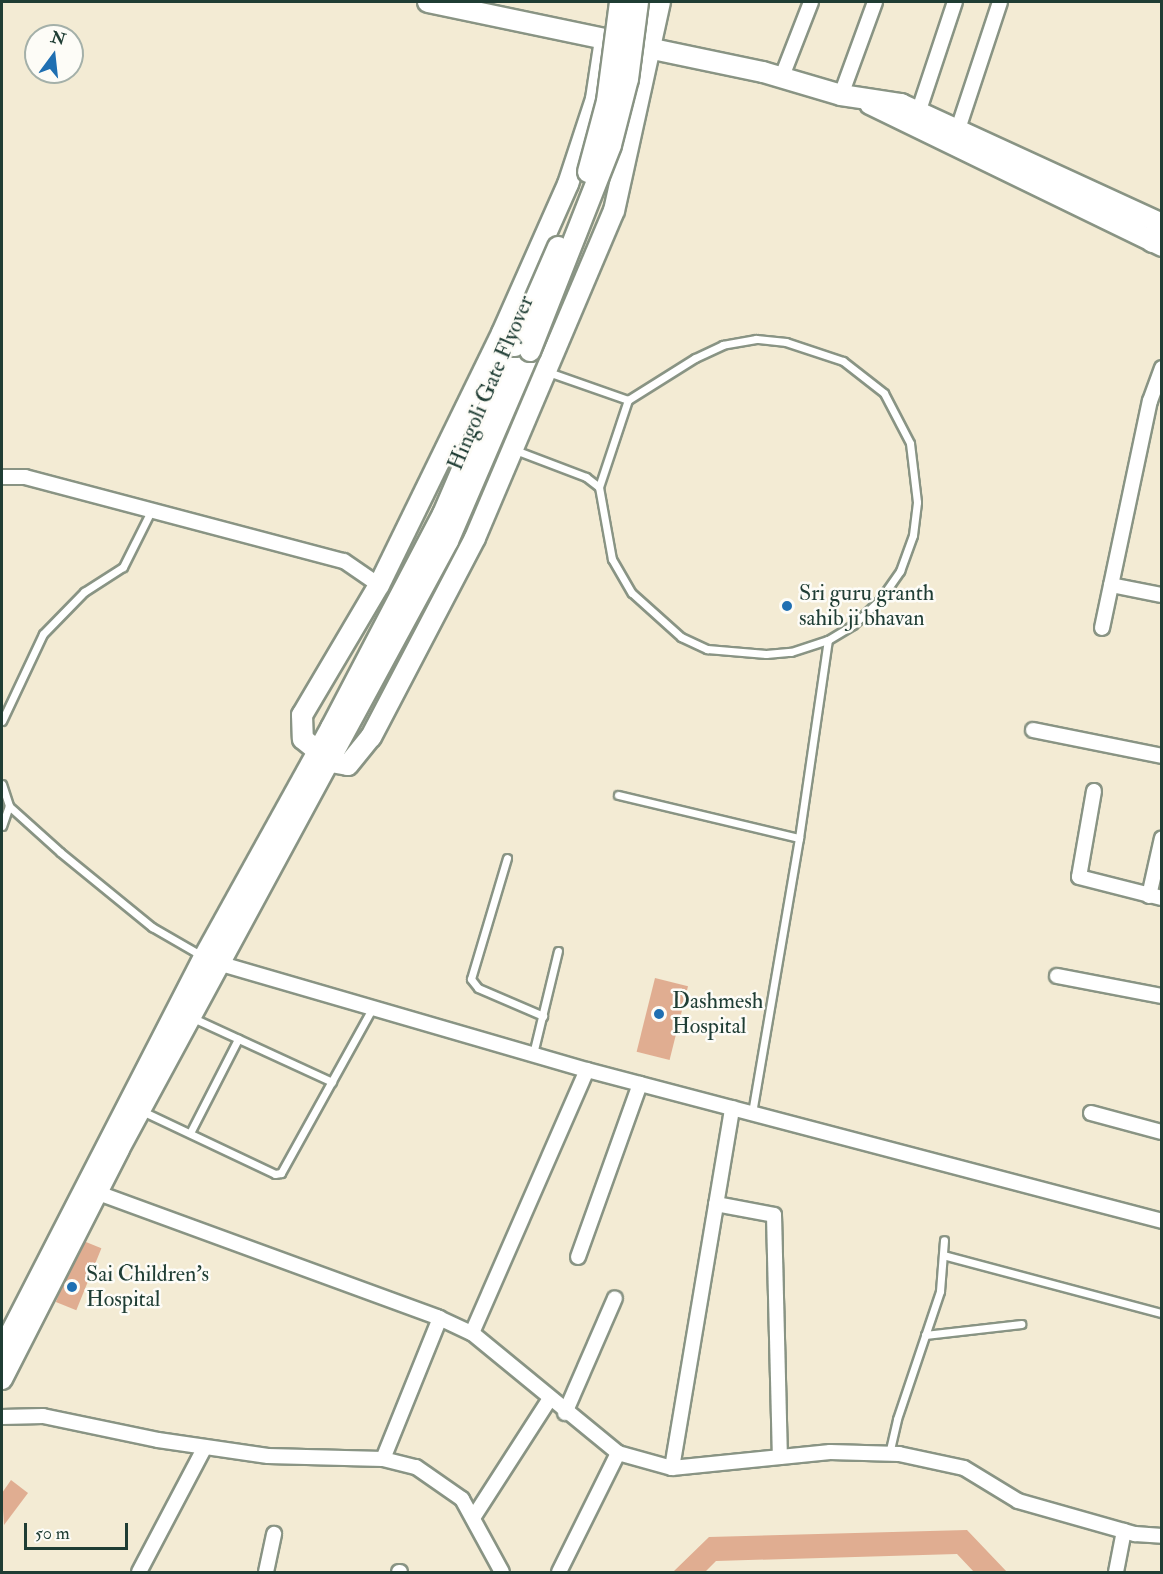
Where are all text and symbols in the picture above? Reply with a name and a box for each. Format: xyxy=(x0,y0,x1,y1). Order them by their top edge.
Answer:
north arrow xyxy=(24,24,84,84)
text: N xyxy=(49,27,68,50)
street label: Hingoli Gate Flyover xyxy=(442,292,540,474)
place label: Sri guru granth sahib ji bhavan xyxy=(799,580,934,632)
marker: Sri guru granth sahib ji bhavan xyxy=(780,599,794,613)
place label: Dashmesh Hospital xyxy=(672,988,763,1040)
marker: Dashmesh Hospital xyxy=(650,1005,668,1023)
place label: Sai Children's Hospital xyxy=(86,1261,209,1312)
marker: Sai Children's Hospital xyxy=(63,1278,81,1296)
scale bar xyxy=(27,1511,130,1549)
text: 50 m xyxy=(35,1522,70,1545)

